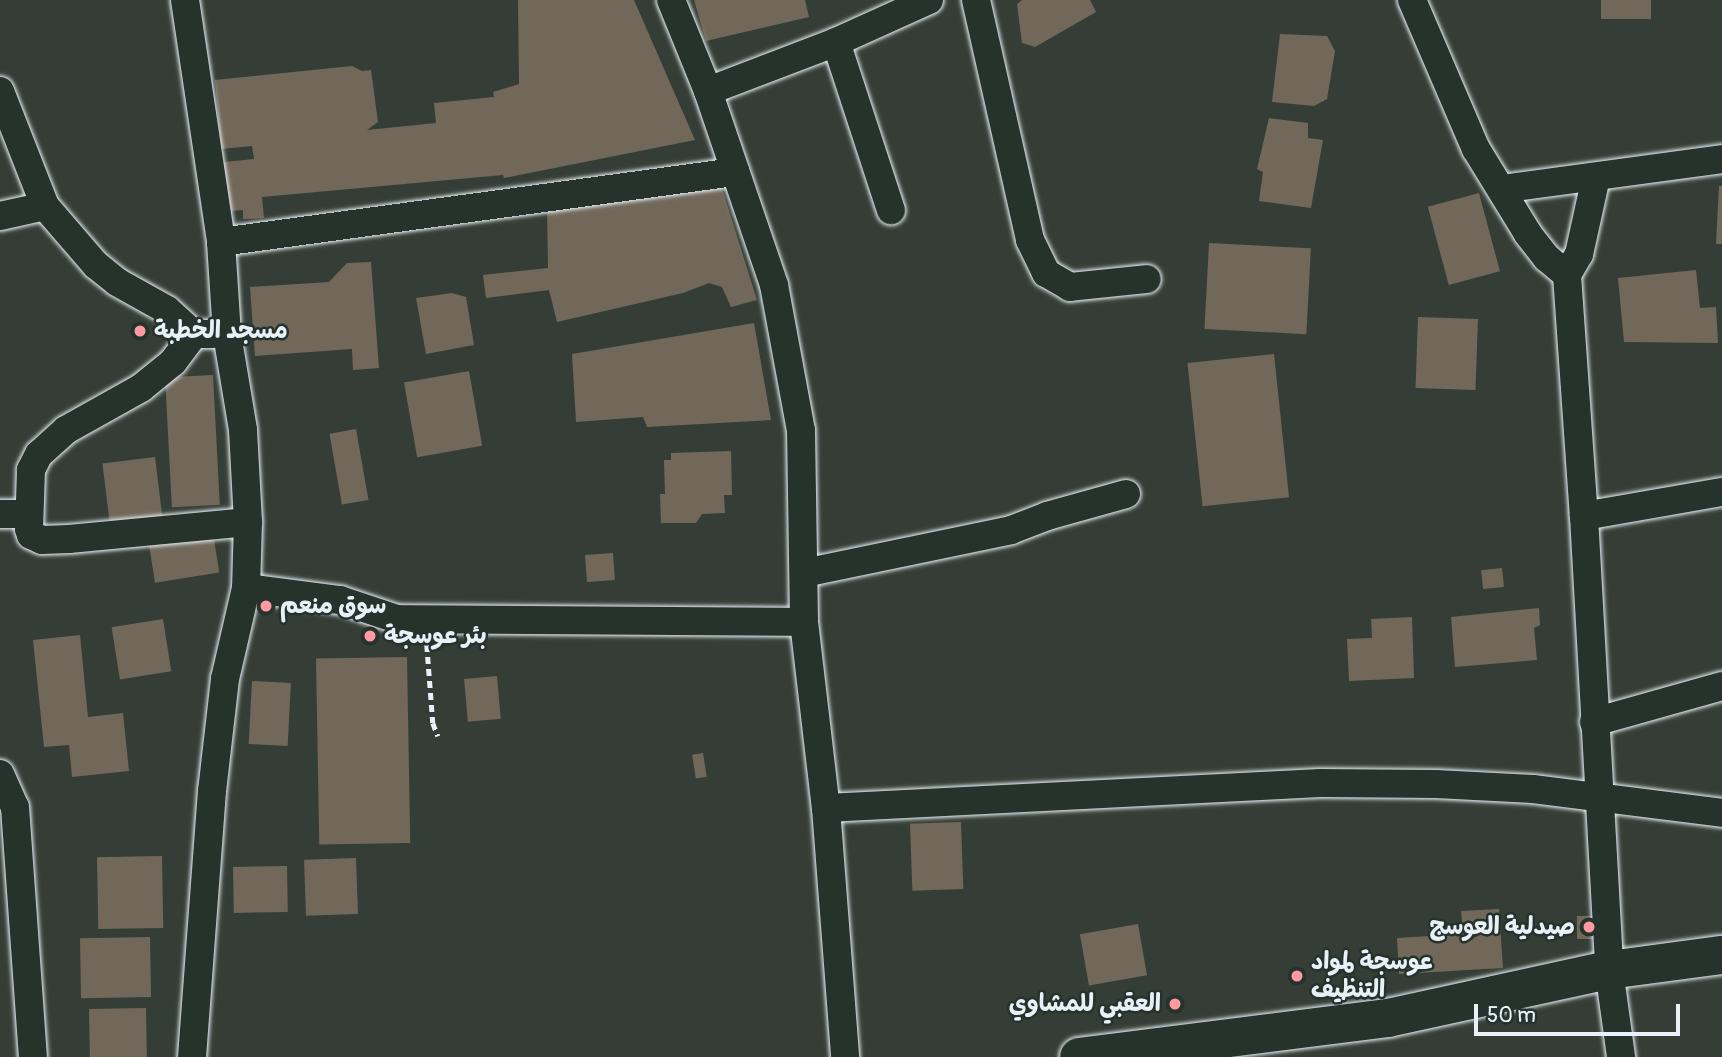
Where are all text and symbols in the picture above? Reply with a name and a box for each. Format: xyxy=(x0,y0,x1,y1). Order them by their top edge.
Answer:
place label: مسجد الخطبة xyxy=(154,317,288,345)
marker: مسجد الخطبة xyxy=(132,323,148,339)
place label: سوق منعم xyxy=(280,592,386,620)
marker: سوق منعم xyxy=(258,598,274,614)
place label: بئر عوسجة xyxy=(384,622,487,650)
marker: بئر عوسجة xyxy=(362,628,378,644)
place label: صيدلية العوسج xyxy=(1429,913,1575,941)
marker: صيدلية العوسج xyxy=(1581,919,1597,935)
place label: عوسجة لمواد التنظيف xyxy=(1311,948,1433,1004)
marker: عوسجة لمواد التنظيف xyxy=(1289,968,1305,984)
place label: العقبي للمشاوي xyxy=(1009,990,1161,1018)
scale bar xyxy=(1477,990,1684,1034)
marker: العقبي للمشاوي xyxy=(1167,996,1183,1012)
text: 50 m xyxy=(1487,1002,1536,1029)

